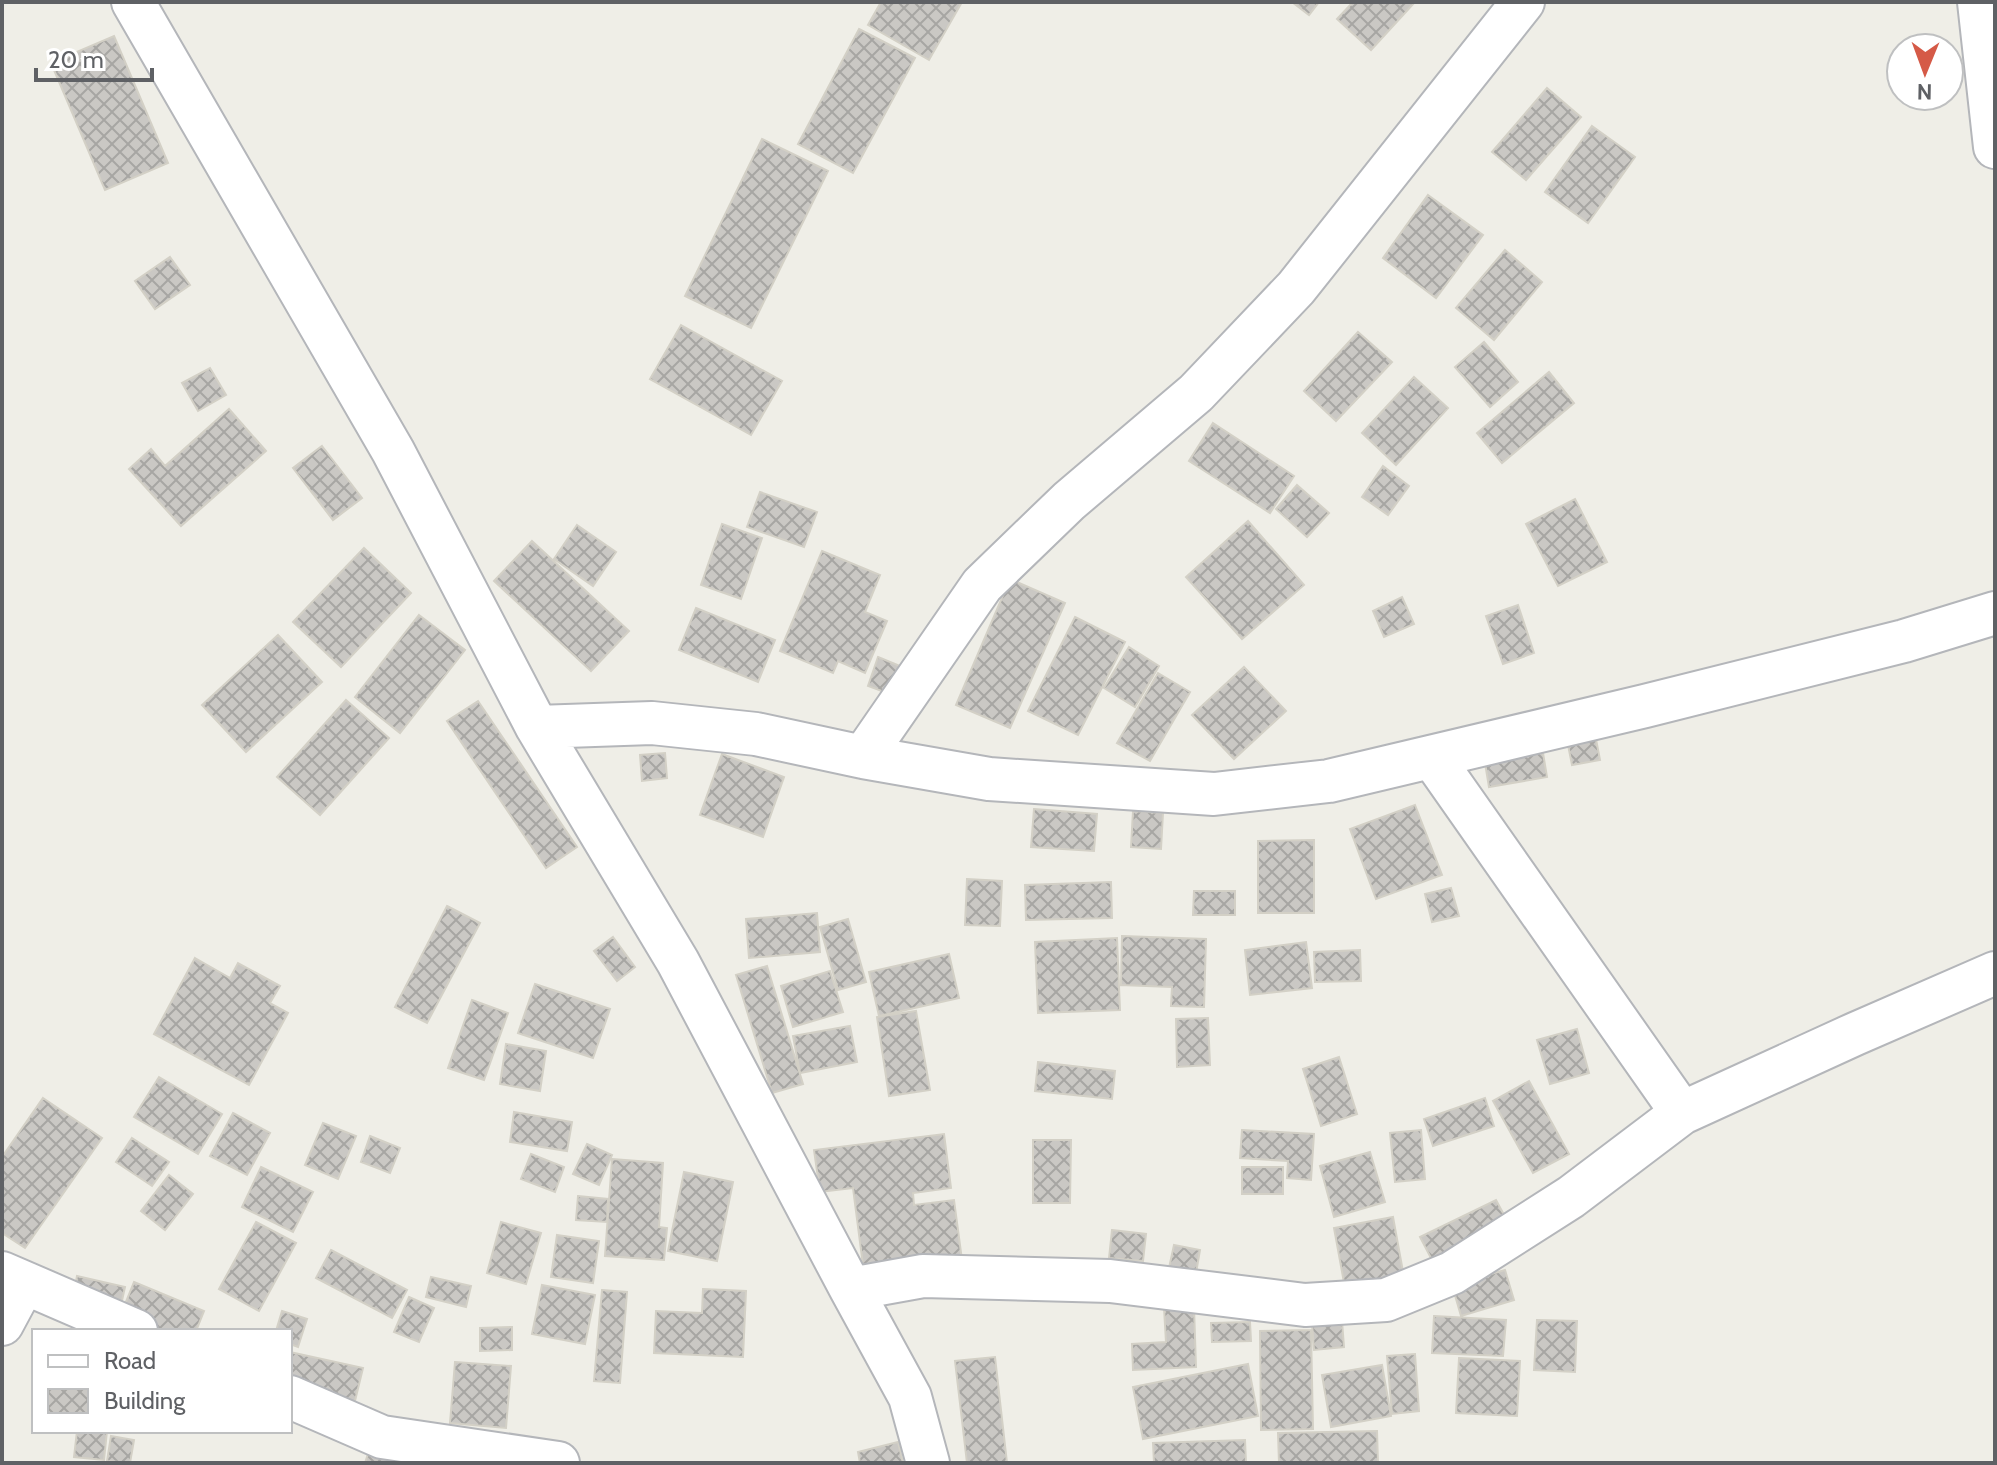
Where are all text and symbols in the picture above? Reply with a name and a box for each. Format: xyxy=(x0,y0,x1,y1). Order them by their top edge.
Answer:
scale bar xyxy=(36,32,152,82)
north arrow xyxy=(1885,32,1965,112)
text: 20 m xyxy=(48,45,104,74)
text: N xyxy=(1917,78,1933,105)
legend xyxy=(32,1329,292,1433)
text: Road xyxy=(104,1346,156,1375)
text: Building xyxy=(104,1386,186,1415)

